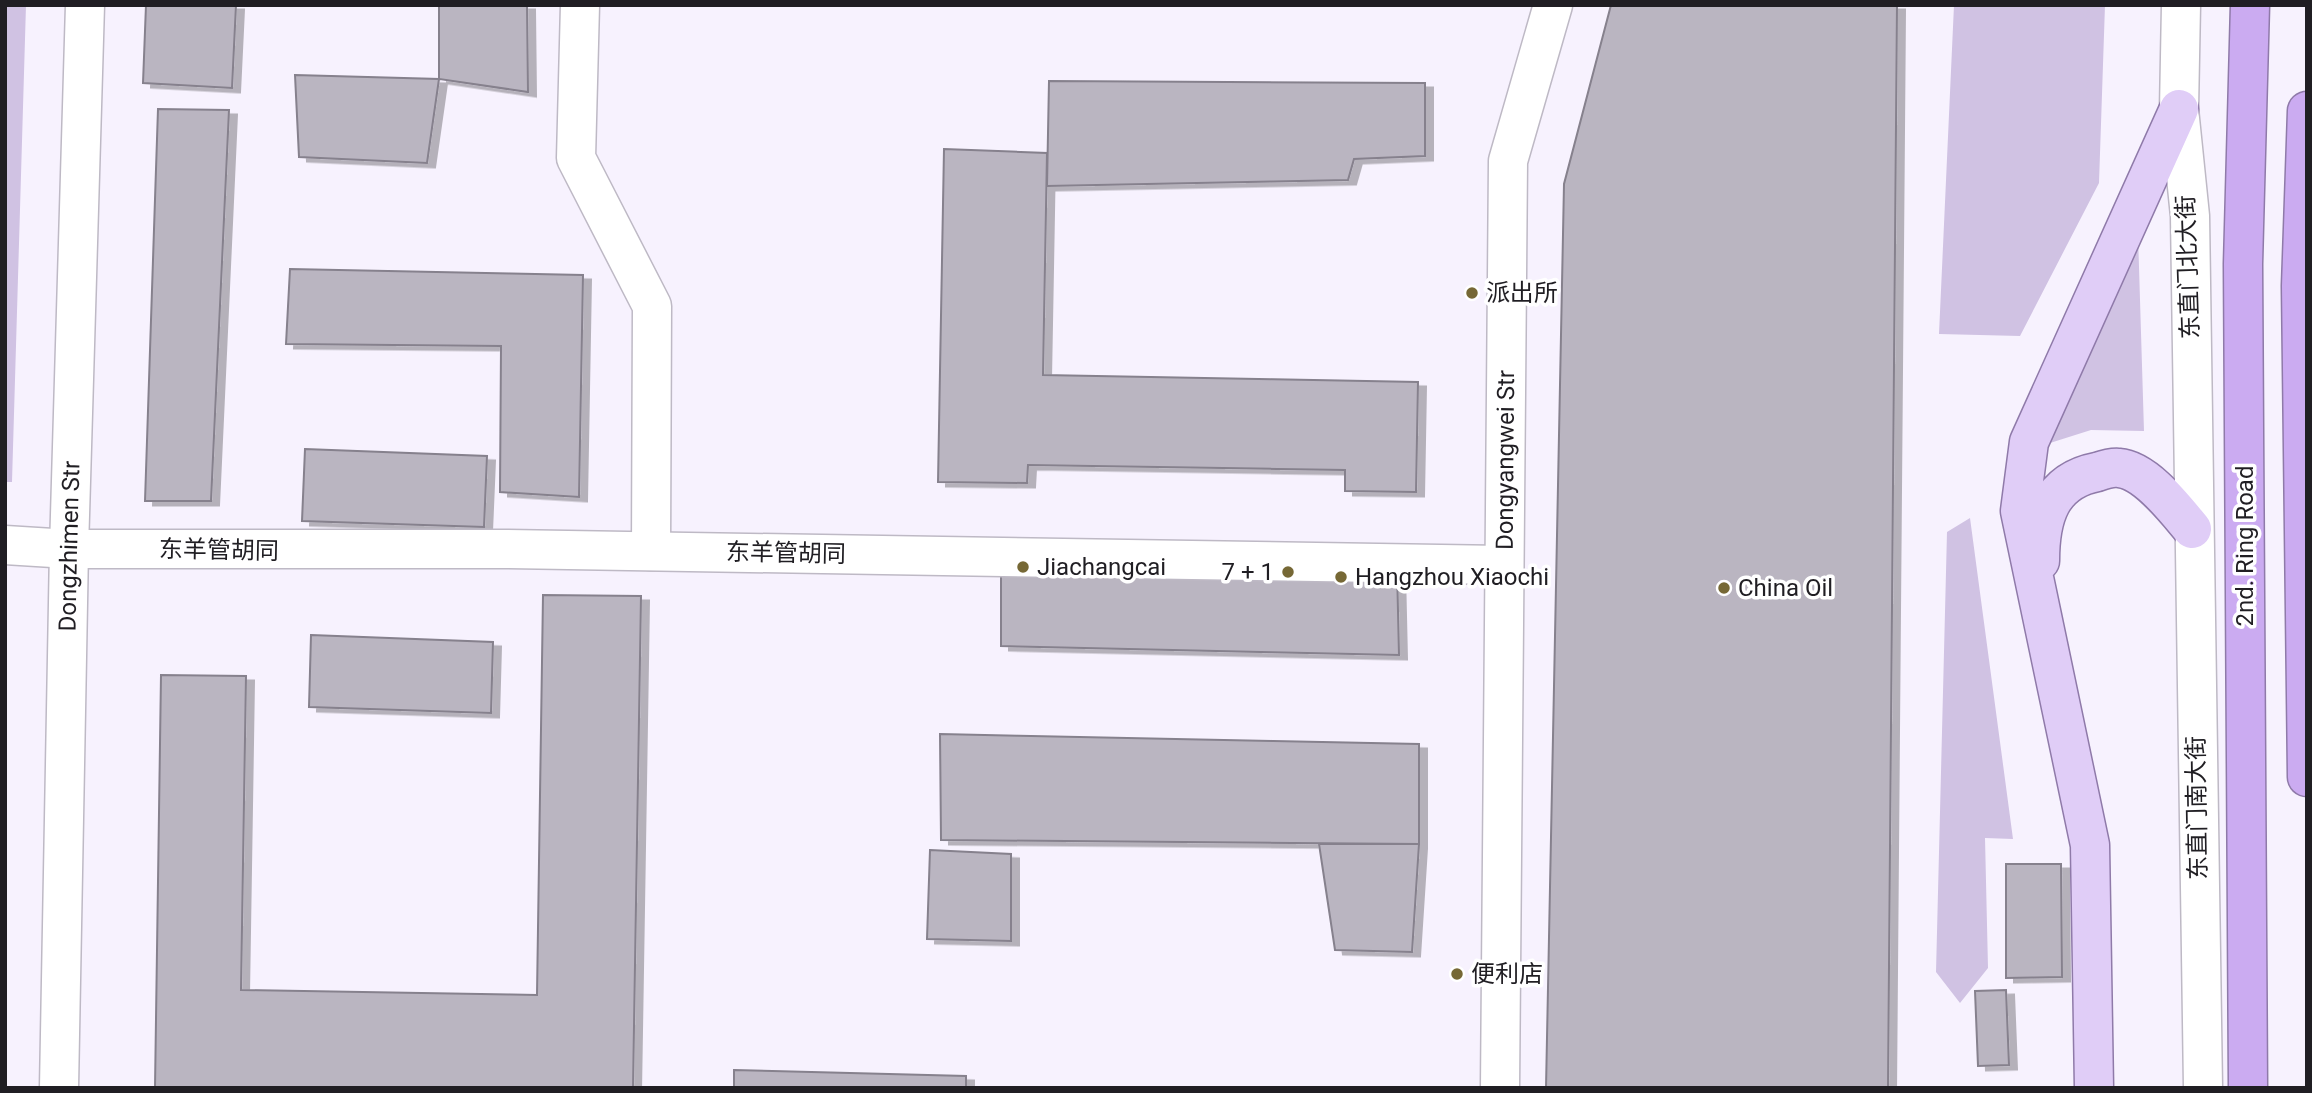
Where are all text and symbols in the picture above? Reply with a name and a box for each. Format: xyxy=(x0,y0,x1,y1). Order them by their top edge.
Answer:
street label: 东直门北大街 xyxy=(2171,195,2205,339)
place label: 派出所 xyxy=(1486,279,1558,307)
marker: 派出所 xyxy=(1464,285,1480,301)
street label: Dongyangwei Str xyxy=(1491,370,1520,550)
street label: Dongzhimen Str xyxy=(53,461,86,632)
street label: 2nd. Ring Road xyxy=(2231,466,2259,626)
street label: 东羊管胡同 xyxy=(159,535,279,565)
street label: 东羊管胡同 xyxy=(726,538,846,568)
place label: Jiachangcai xyxy=(1037,553,1166,581)
place label: 7 + 1 xyxy=(1222,558,1274,586)
marker: Jiachangcai xyxy=(1015,559,1031,575)
place label: Hangzhou Xiaochi xyxy=(1355,563,1549,591)
marker: 7 + 1 xyxy=(1280,564,1296,580)
marker: Hangzhou Xiaochi xyxy=(1333,569,1349,585)
place label: China Oil xyxy=(1738,574,1833,602)
marker: China Oil xyxy=(1716,580,1732,596)
street label: 东直门南大街 xyxy=(2182,736,2212,880)
place label: 便利店 xyxy=(1471,960,1543,988)
marker: 便利店 xyxy=(1449,966,1465,982)

